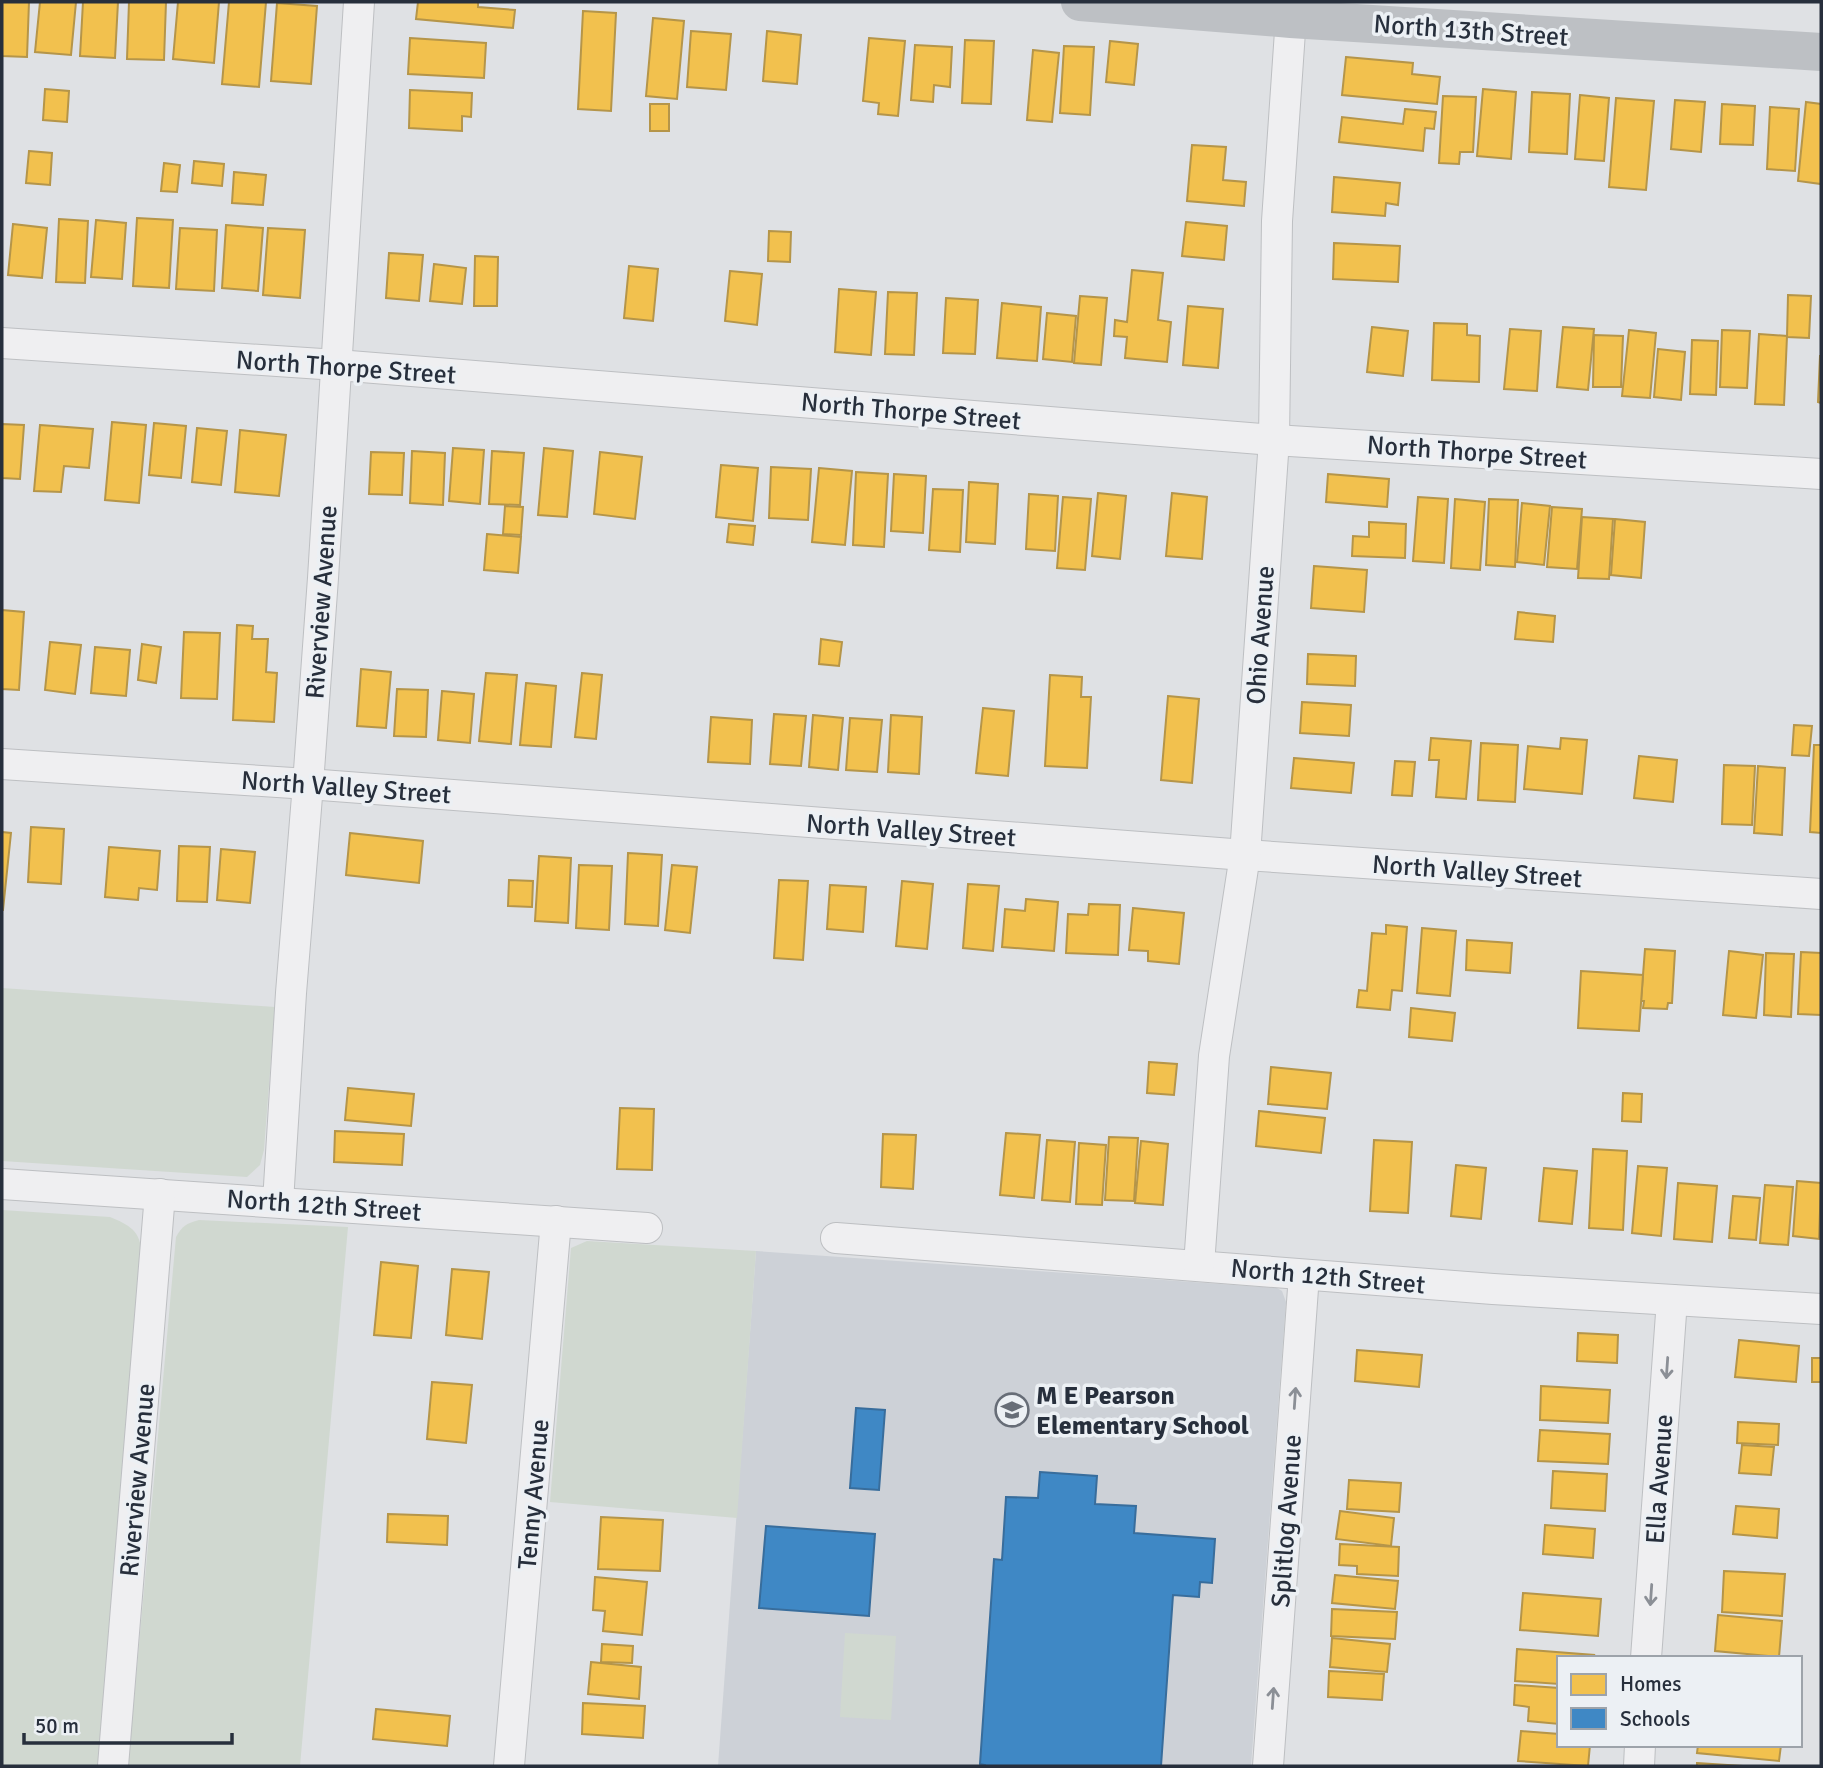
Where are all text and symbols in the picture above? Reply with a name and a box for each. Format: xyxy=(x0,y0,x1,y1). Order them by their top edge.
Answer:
street label: North 13th Street xyxy=(1373,8,1569,54)
street label: North Thorpe Street xyxy=(235,344,457,392)
street label: North Thorpe Street xyxy=(800,386,1022,438)
street label: North Thorpe Street xyxy=(1366,429,1588,477)
street label: Riverview Avenue xyxy=(299,504,345,700)
street label: Ohio Avenue xyxy=(1240,565,1282,705)
street label: North Valley Street xyxy=(240,765,452,811)
street label: North Valley Street xyxy=(805,808,1017,854)
street label: North Valley Street xyxy=(1371,849,1583,895)
street label: North 12th Street xyxy=(226,1183,422,1229)
street label: North 12th Street xyxy=(1229,1253,1426,1301)
one-way arrow xyxy=(1660,1357,1673,1379)
place label: M E Pearson Elementary School xyxy=(1036,1380,1249,1442)
street label: Riverview Avenue xyxy=(114,1382,162,1578)
one-way arrow xyxy=(1289,1387,1302,1410)
school or university icon: M E Pearson Elementary School xyxy=(993,1391,1031,1429)
street label: Ella Avenue xyxy=(1640,1413,1680,1545)
street label: Tenny Avenue xyxy=(511,1418,557,1571)
street label: Splitlog Avenue xyxy=(1265,1433,1309,1609)
one-way arrow xyxy=(1644,1584,1657,1606)
legend xyxy=(1557,1656,1802,1747)
text: Homes xyxy=(1620,1671,1682,1697)
one-way arrow xyxy=(1267,1687,1280,1710)
scale bar xyxy=(24,1702,233,1746)
text: Schools xyxy=(1620,1706,1690,1732)
text: 50 m xyxy=(35,1713,79,1739)

